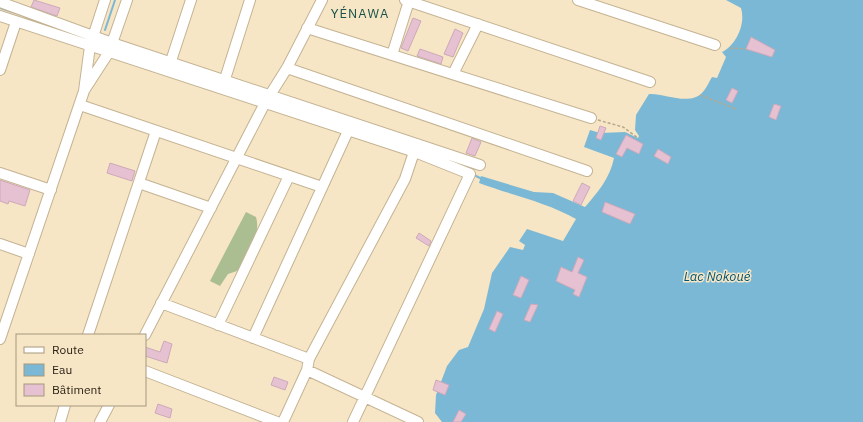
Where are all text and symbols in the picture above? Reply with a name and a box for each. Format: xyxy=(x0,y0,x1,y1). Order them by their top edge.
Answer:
district label: YÉNAWA xyxy=(331,5,389,22)
water label: Lac Nokoué xyxy=(684,268,751,285)
legend xyxy=(16,334,146,406)
text: Route xyxy=(52,342,84,357)
text: Eau xyxy=(52,362,72,377)
text: Bâtiment xyxy=(52,382,102,397)

